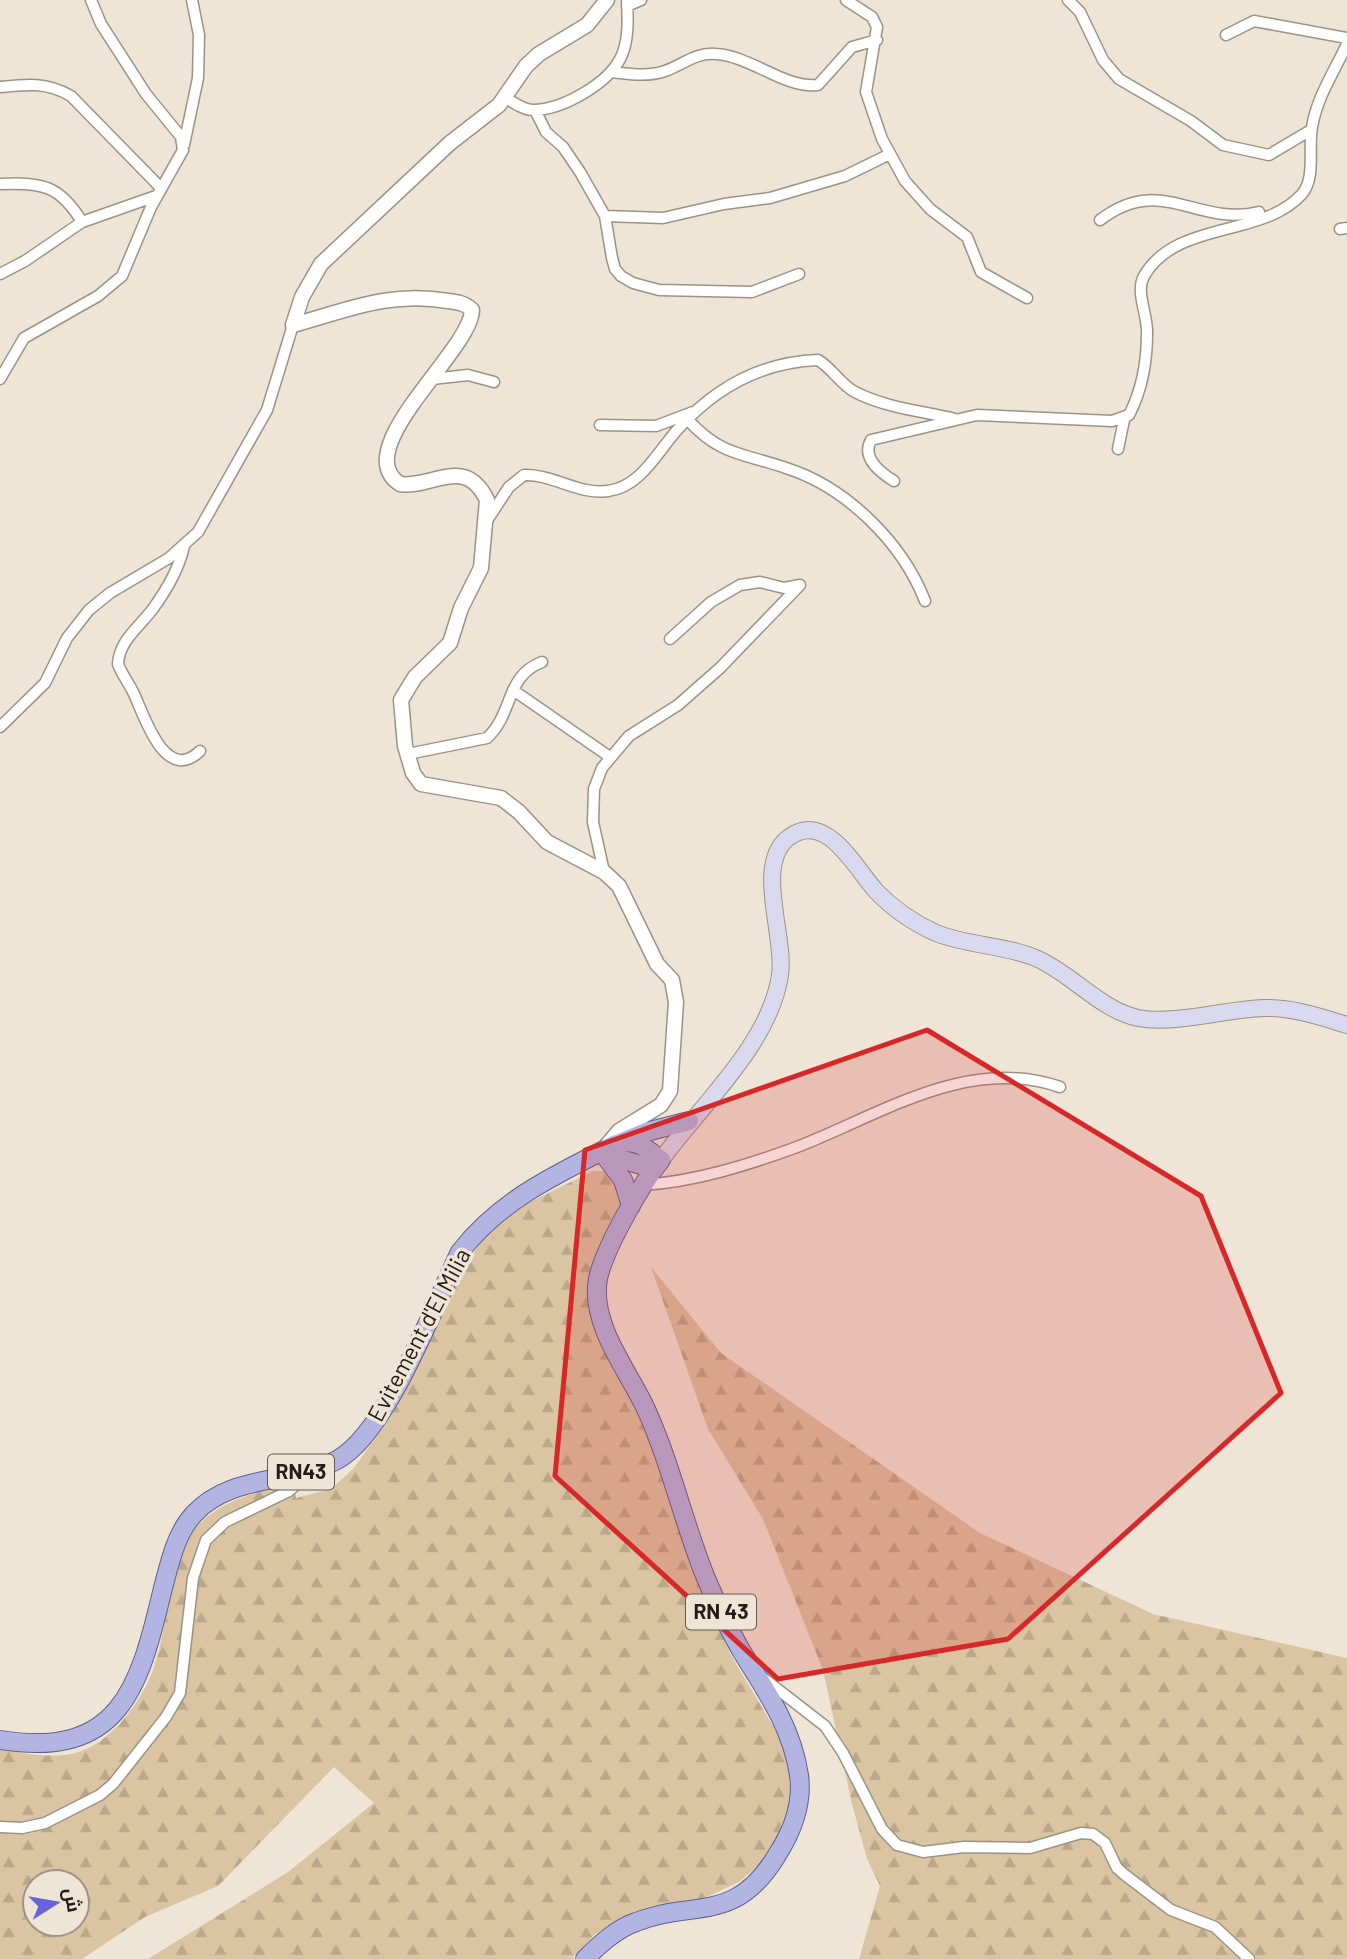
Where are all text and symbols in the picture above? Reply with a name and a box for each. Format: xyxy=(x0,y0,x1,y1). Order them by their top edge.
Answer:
street label: Evitement d'El Milia xyxy=(361,1243,476,1426)
road number: RN43 xyxy=(268,1454,334,1490)
road number: RN 43 xyxy=(686,1594,756,1630)
north arrow xyxy=(21,1868,91,1938)
text: ش xyxy=(59,1885,87,1914)

